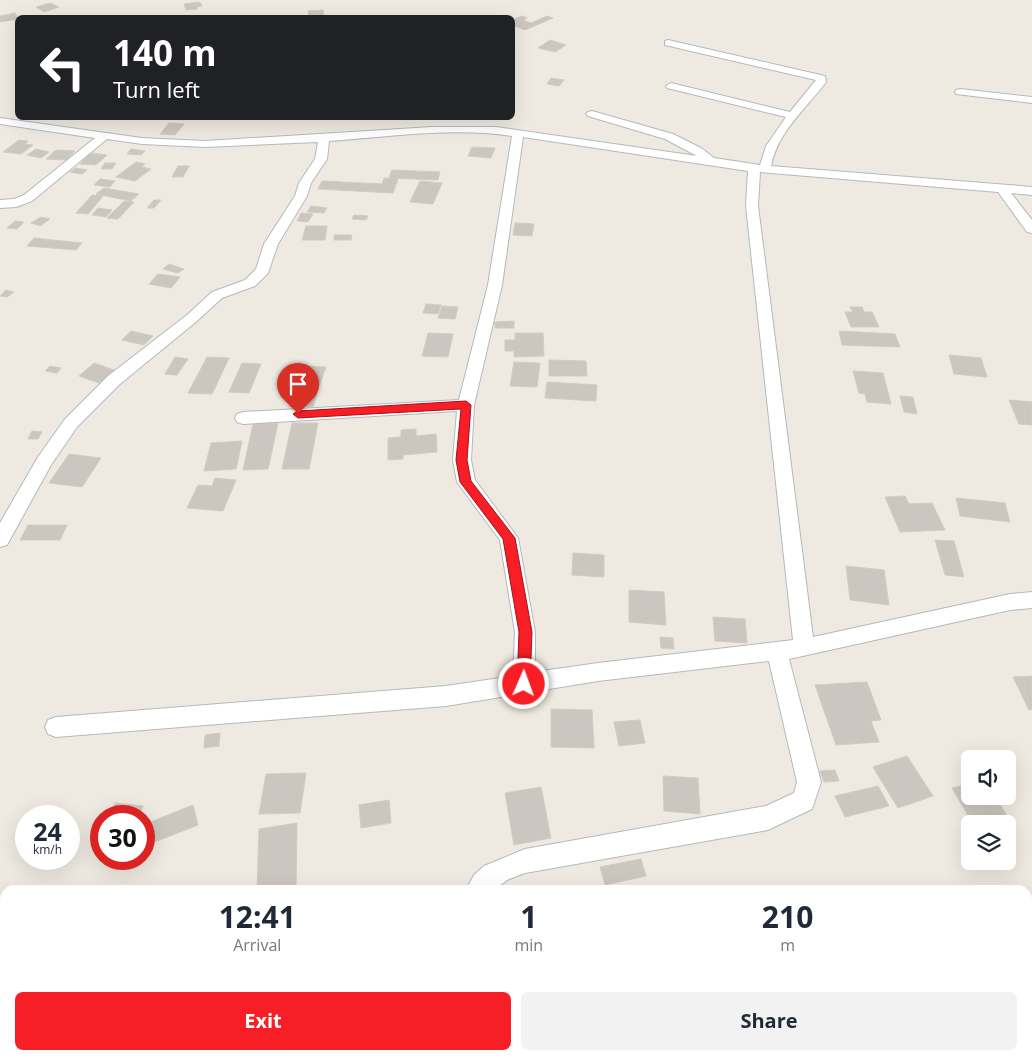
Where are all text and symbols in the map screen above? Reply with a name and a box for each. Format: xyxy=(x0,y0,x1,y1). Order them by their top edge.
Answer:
text: 140 m xyxy=(113,29,217,76)
icon: left xyxy=(30,35,95,100)
text: Turn left xyxy=(113,74,200,104)
pin xyxy=(277,363,319,414)
icon: arrive xyxy=(284,370,312,398)
position arrow xyxy=(497,657,549,709)
map controls xyxy=(961,750,1016,870)
button: sound xyxy=(961,750,1016,805)
speed limit sign: 30 xyxy=(90,805,155,870)
text: 24 xyxy=(33,814,62,848)
button: layers xyxy=(961,815,1016,870)
text: km/h xyxy=(33,841,62,858)
text: 12:41 xyxy=(219,896,296,937)
text: 1 xyxy=(520,896,537,937)
text: 210 xyxy=(762,896,813,937)
text: Arrival xyxy=(233,934,281,956)
text: min xyxy=(515,934,543,956)
text: m xyxy=(780,934,795,956)
button: Exit xyxy=(15,992,511,1050)
button: Share xyxy=(521,992,1017,1050)

